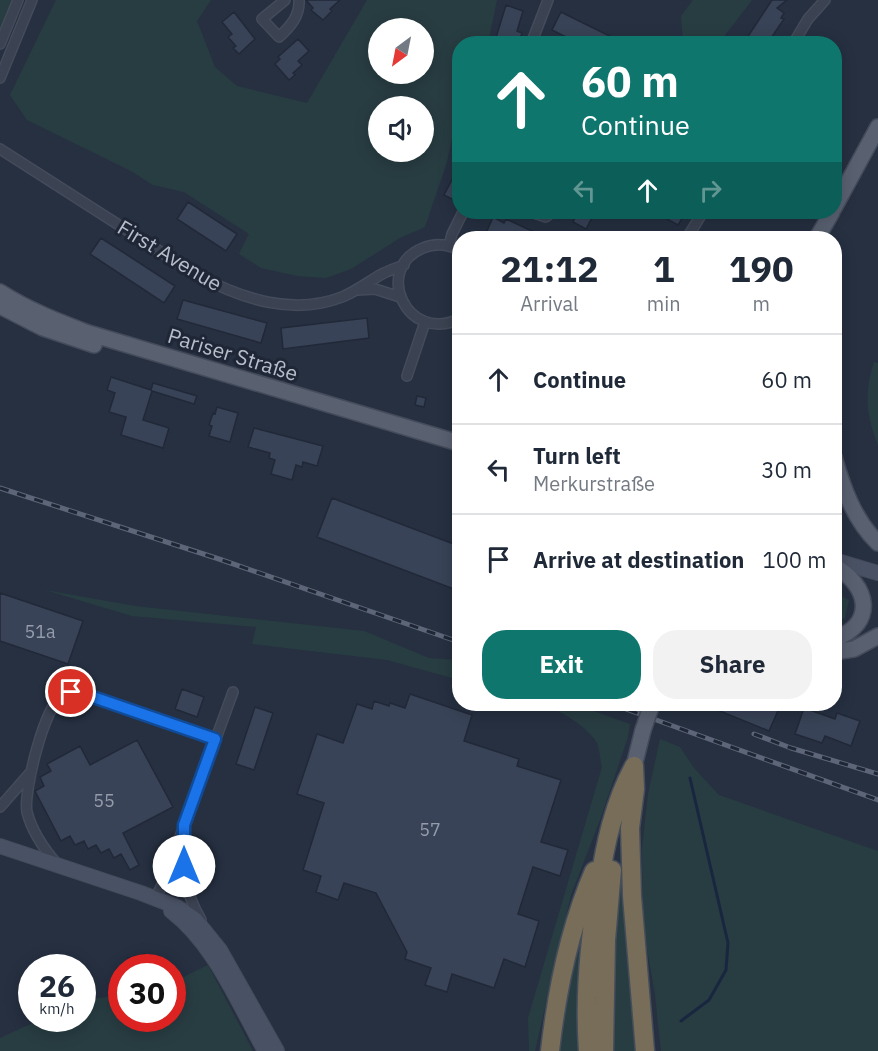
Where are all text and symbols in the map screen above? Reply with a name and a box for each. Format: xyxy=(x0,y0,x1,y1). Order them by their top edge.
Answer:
north arrow xyxy=(368,18,434,84)
map controls xyxy=(368,18,434,162)
text: 60 m xyxy=(581,54,679,109)
icon: ahead xyxy=(482,60,560,138)
button: sound xyxy=(368,96,434,162)
text: Continue xyxy=(581,107,690,142)
icon: left xyxy=(568,174,601,207)
icon: ahead xyxy=(631,174,664,207)
icon: right xyxy=(694,174,727,207)
street label: First Avenue xyxy=(113,213,227,297)
text: 21:12 xyxy=(500,245,599,292)
text: 1 xyxy=(653,245,675,292)
text: 190 xyxy=(729,245,794,292)
text: Arrival xyxy=(520,290,579,317)
text: min xyxy=(647,290,681,317)
text: m xyxy=(753,290,770,317)
street label: Pariser Straße xyxy=(165,321,301,387)
icon: ahead xyxy=(482,363,515,396)
text: Continue xyxy=(533,365,626,394)
text: 60 m xyxy=(761,365,812,394)
text: Turn left xyxy=(533,441,621,470)
icon: left xyxy=(482,453,515,486)
text: 30 m xyxy=(761,455,812,484)
text: Merkurstraße xyxy=(533,470,655,497)
icon: arrive xyxy=(482,543,515,576)
text: Arrive at destination xyxy=(533,545,744,574)
text: 100 m xyxy=(762,545,826,574)
house number: 51a xyxy=(24,620,56,643)
button: Exit xyxy=(482,630,641,699)
button: Share xyxy=(653,630,812,699)
pin xyxy=(45,666,96,717)
icon: arrive xyxy=(54,675,87,708)
house number: 55 xyxy=(93,789,115,812)
house number: 57 xyxy=(419,818,441,841)
position arrow xyxy=(152,834,216,898)
speed limit sign: 30 xyxy=(108,954,186,1032)
text: 26 xyxy=(39,966,75,1005)
text: km/h xyxy=(39,999,75,1018)

